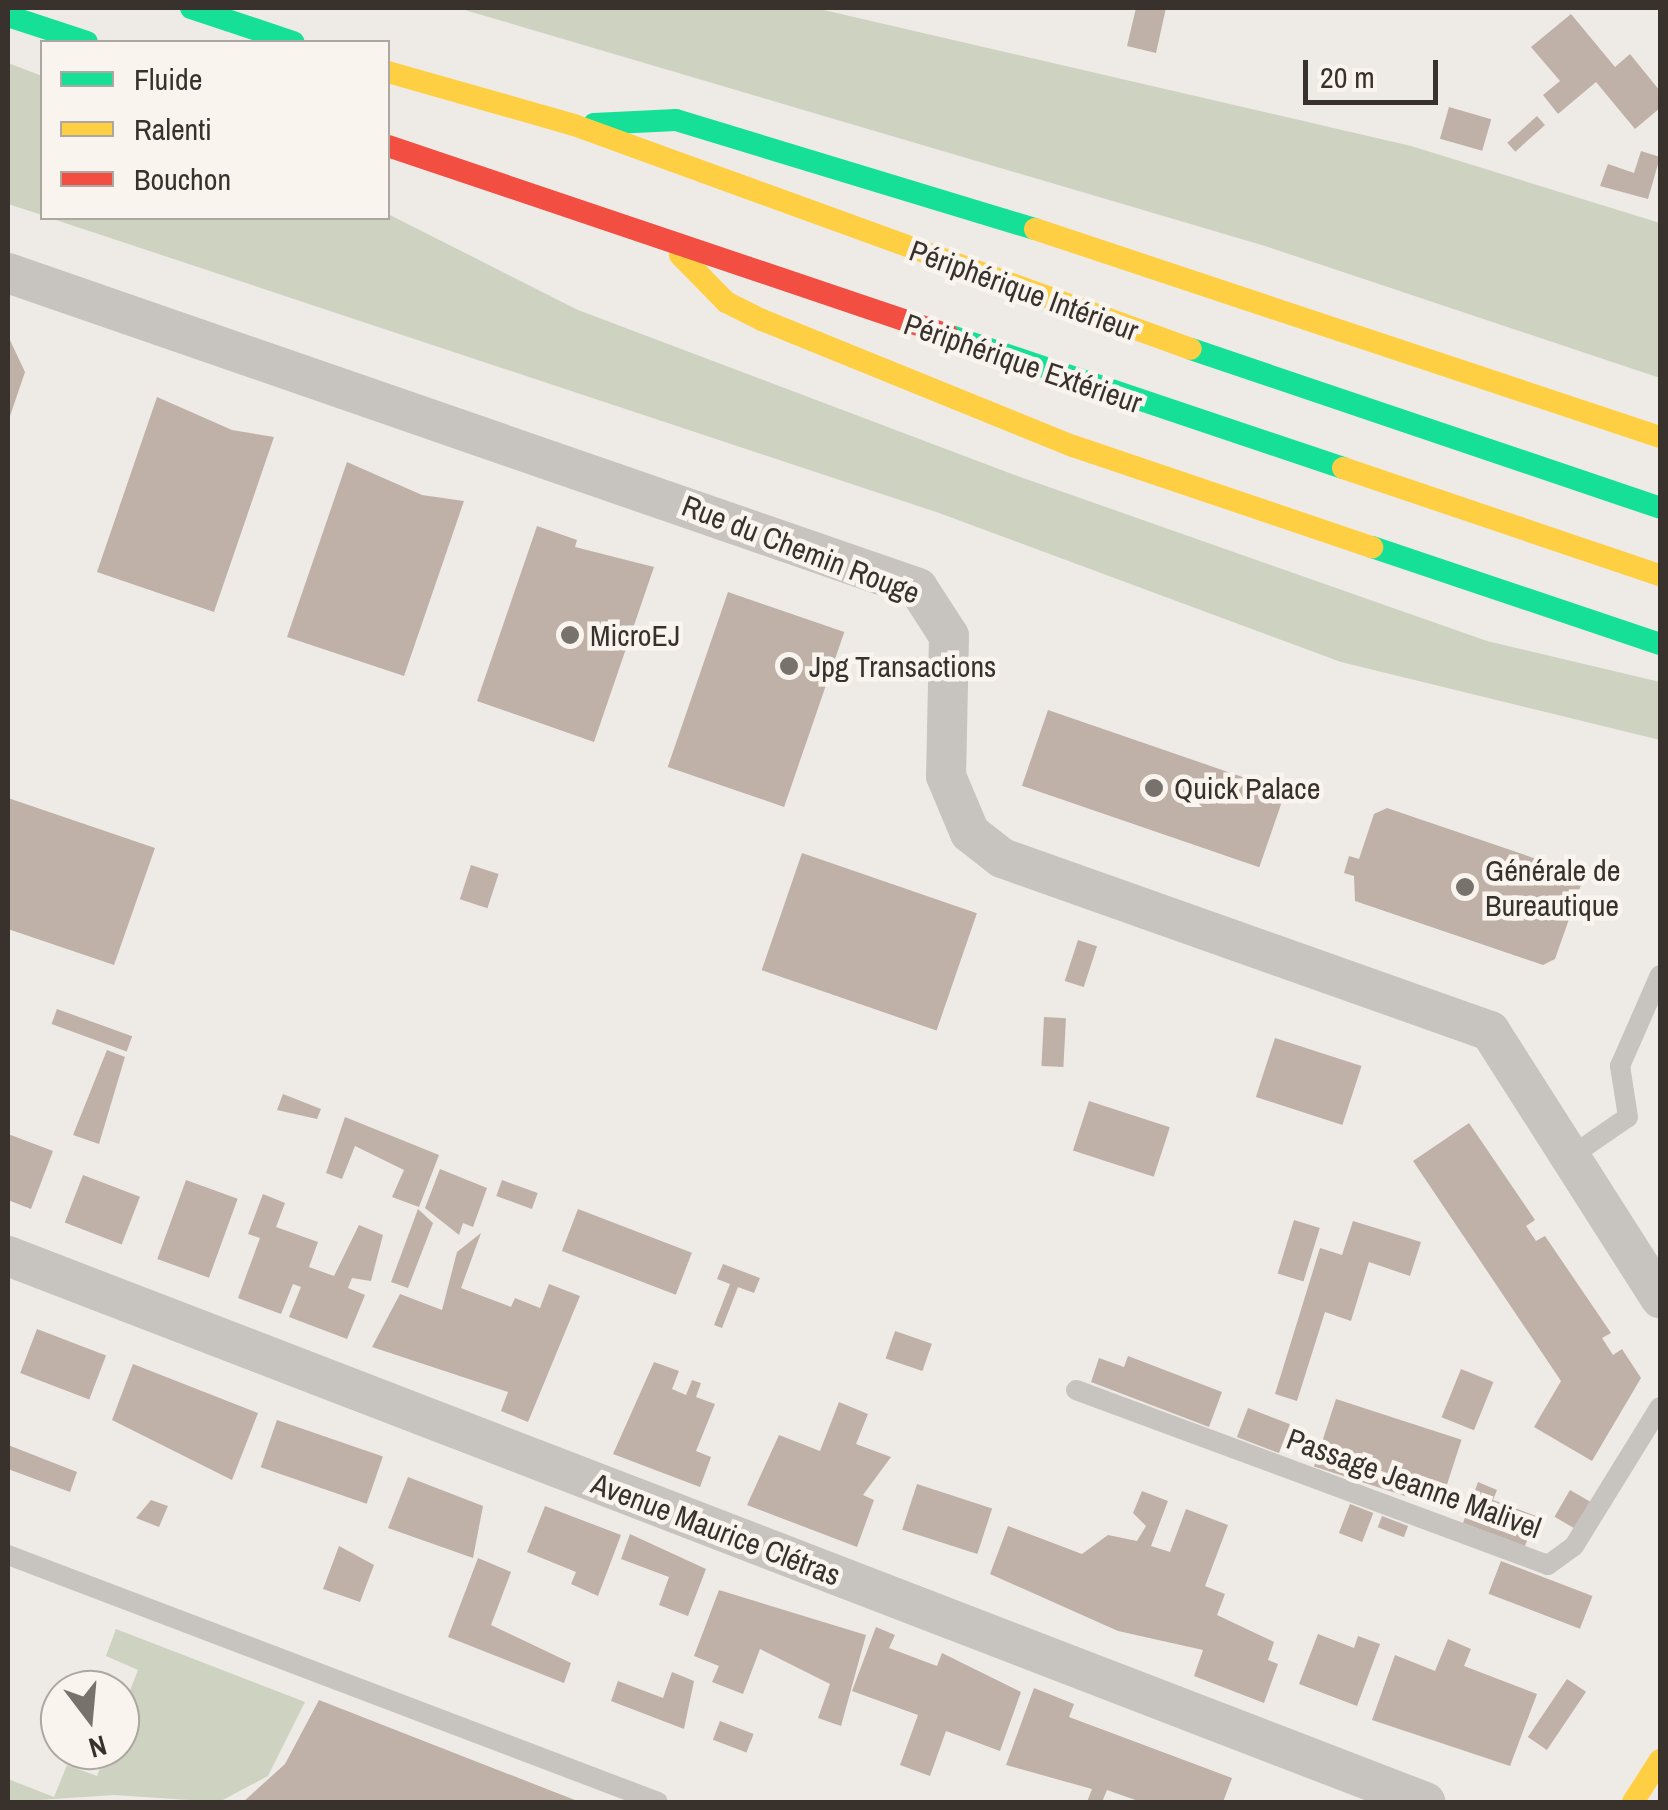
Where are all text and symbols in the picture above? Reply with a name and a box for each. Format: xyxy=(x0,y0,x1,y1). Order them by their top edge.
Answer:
legend xyxy=(40,40,390,220)
scale bar xyxy=(1308,40,1443,102)
text: 20 m xyxy=(1320,57,1375,97)
text: Fluide xyxy=(134,59,202,99)
text: Ralenti xyxy=(134,109,212,149)
text: Bouchon xyxy=(134,159,231,199)
street label: Périphérique Intérieur xyxy=(905,232,1143,348)
street label: Périphérique Extérieur xyxy=(899,305,1147,421)
street label: Rue du Chemin Rouge xyxy=(677,487,925,611)
place label: MicroEJ xyxy=(590,617,680,653)
marker: MicroEJ xyxy=(559,624,581,646)
place label: Jpg Transactions xyxy=(809,648,997,684)
marker: Jpg Transactions xyxy=(778,655,800,677)
place label: Quick Palace xyxy=(1174,770,1320,806)
marker: Quick Palace xyxy=(1143,777,1165,799)
place label: Générale de Bureautique xyxy=(1485,852,1620,922)
marker: Générale de Bureautique xyxy=(1454,876,1476,898)
street label: Passage Jeanne Malivel xyxy=(1282,1420,1546,1546)
street label: Avenue Maurice Clétras xyxy=(587,1465,845,1593)
north arrow xyxy=(40,1670,140,1770)
text: N xyxy=(85,1726,111,1767)

